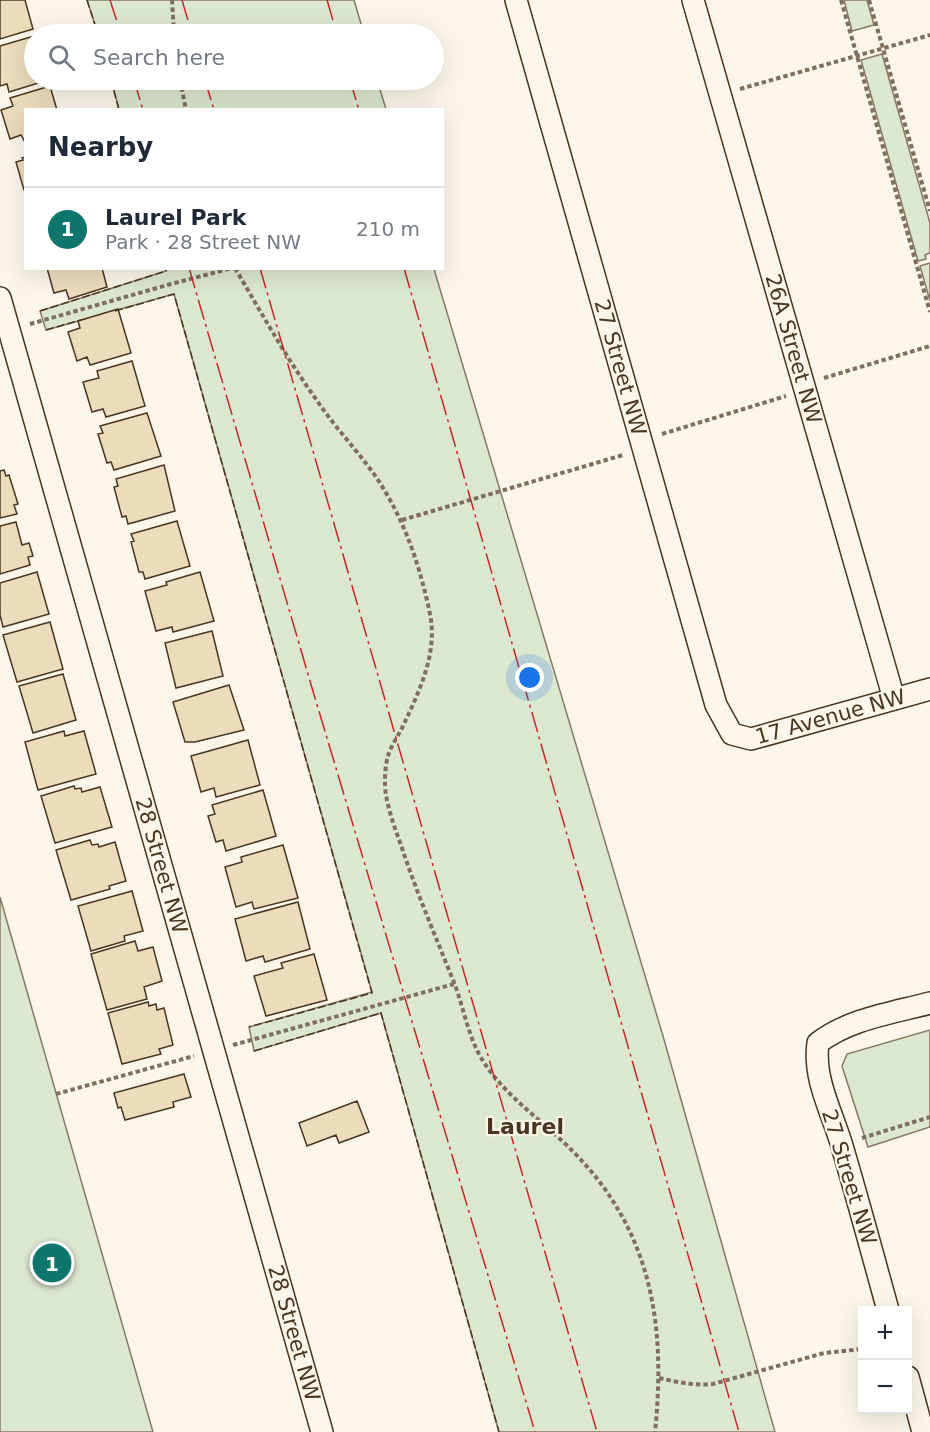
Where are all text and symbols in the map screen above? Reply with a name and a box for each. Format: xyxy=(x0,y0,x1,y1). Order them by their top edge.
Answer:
search box xyxy=(24,24,444,90)
icon: search xyxy=(45,41,78,74)
text: Search here xyxy=(93,45,225,70)
text: Nearby xyxy=(48,132,153,162)
text: Laurel Park xyxy=(105,205,246,230)
text: 1 xyxy=(61,217,74,241)
text: 210 m xyxy=(356,217,420,241)
text: Park · 28 Street NW xyxy=(105,230,301,254)
street label: 26A Street NW xyxy=(760,271,826,427)
street label: 27 Street NW xyxy=(590,297,651,439)
your location xyxy=(515,663,544,692)
street label: 17 Avenue NW xyxy=(753,684,908,749)
street label: 28 Street NW xyxy=(130,795,192,937)
street label: 27 Street NW xyxy=(817,1106,881,1248)
district label: Laurel xyxy=(486,1114,564,1139)
pin: 1 xyxy=(32,1240,72,1286)
street label: 28 Street NW xyxy=(263,1262,325,1404)
map controls xyxy=(858,1306,912,1414)
button: + xyxy=(858,1306,912,1360)
button: − xyxy=(858,1360,912,1414)

